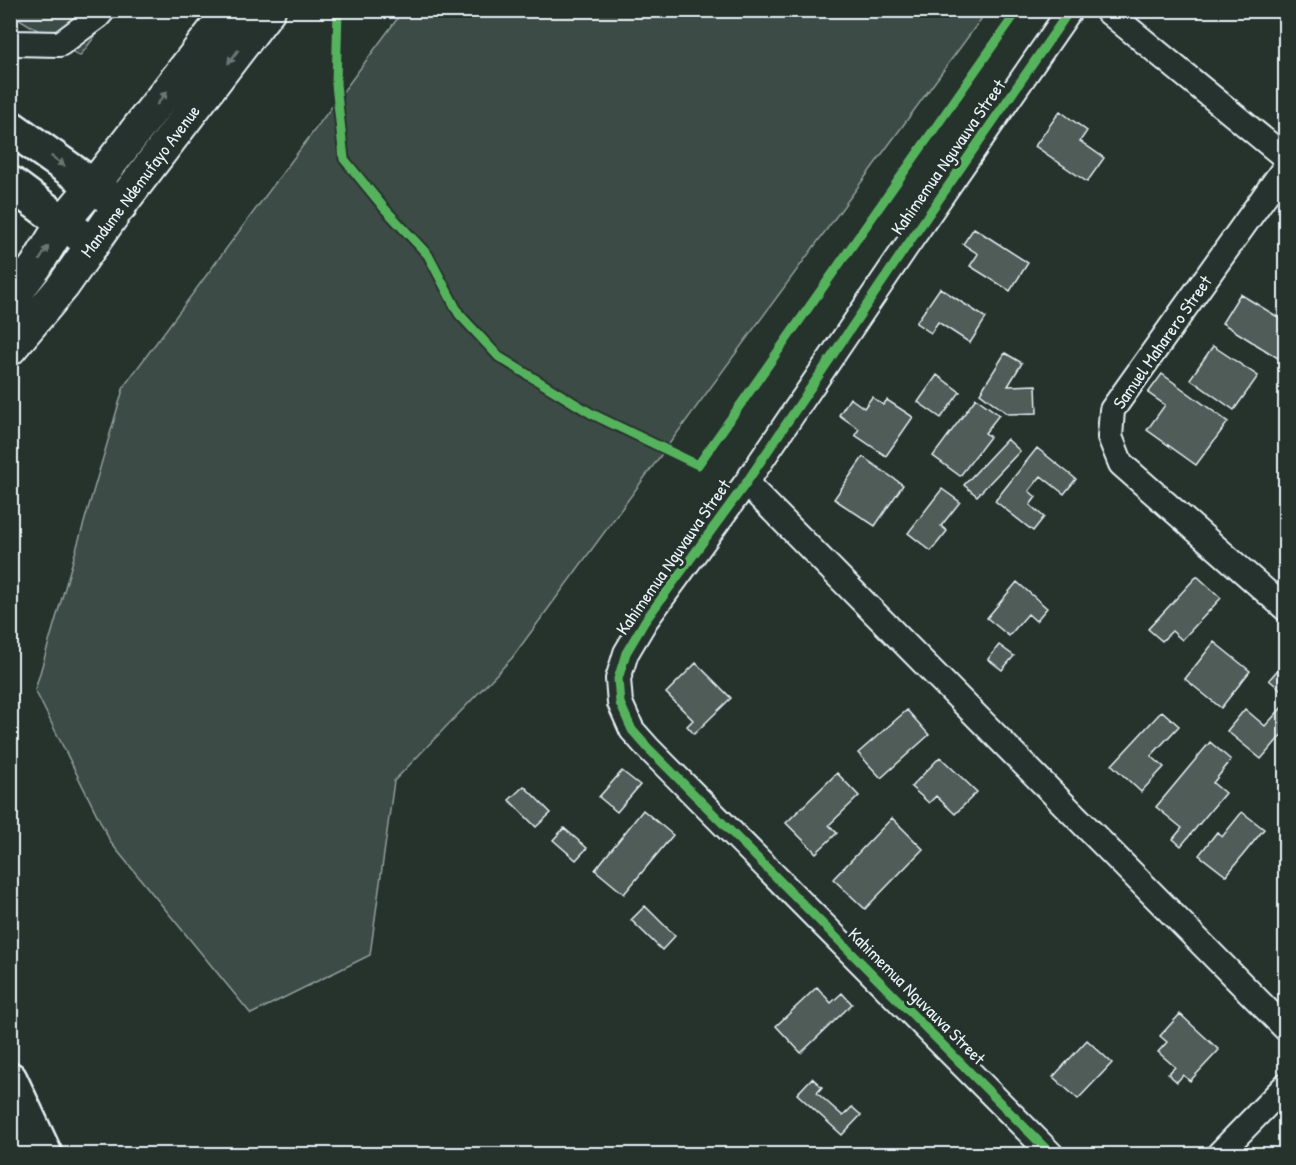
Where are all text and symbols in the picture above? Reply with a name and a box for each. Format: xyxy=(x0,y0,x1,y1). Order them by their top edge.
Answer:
one-way arrow xyxy=(227,49,240,65)
street label: Kahimemua Nguvauva Street xyxy=(885,74,1012,240)
one-way arrow xyxy=(155,91,167,106)
street label: Mandume Ndemufayo Avenue xyxy=(74,100,206,262)
one-way arrow xyxy=(50,155,66,167)
one-way arrow xyxy=(38,245,49,261)
street label: Samuel Maharero Street xyxy=(1107,270,1218,414)
street label: Kahimemua Nguvauva Street xyxy=(610,474,737,640)
street label: Kahimemua Nguvauva Street xyxy=(843,922,992,1071)

